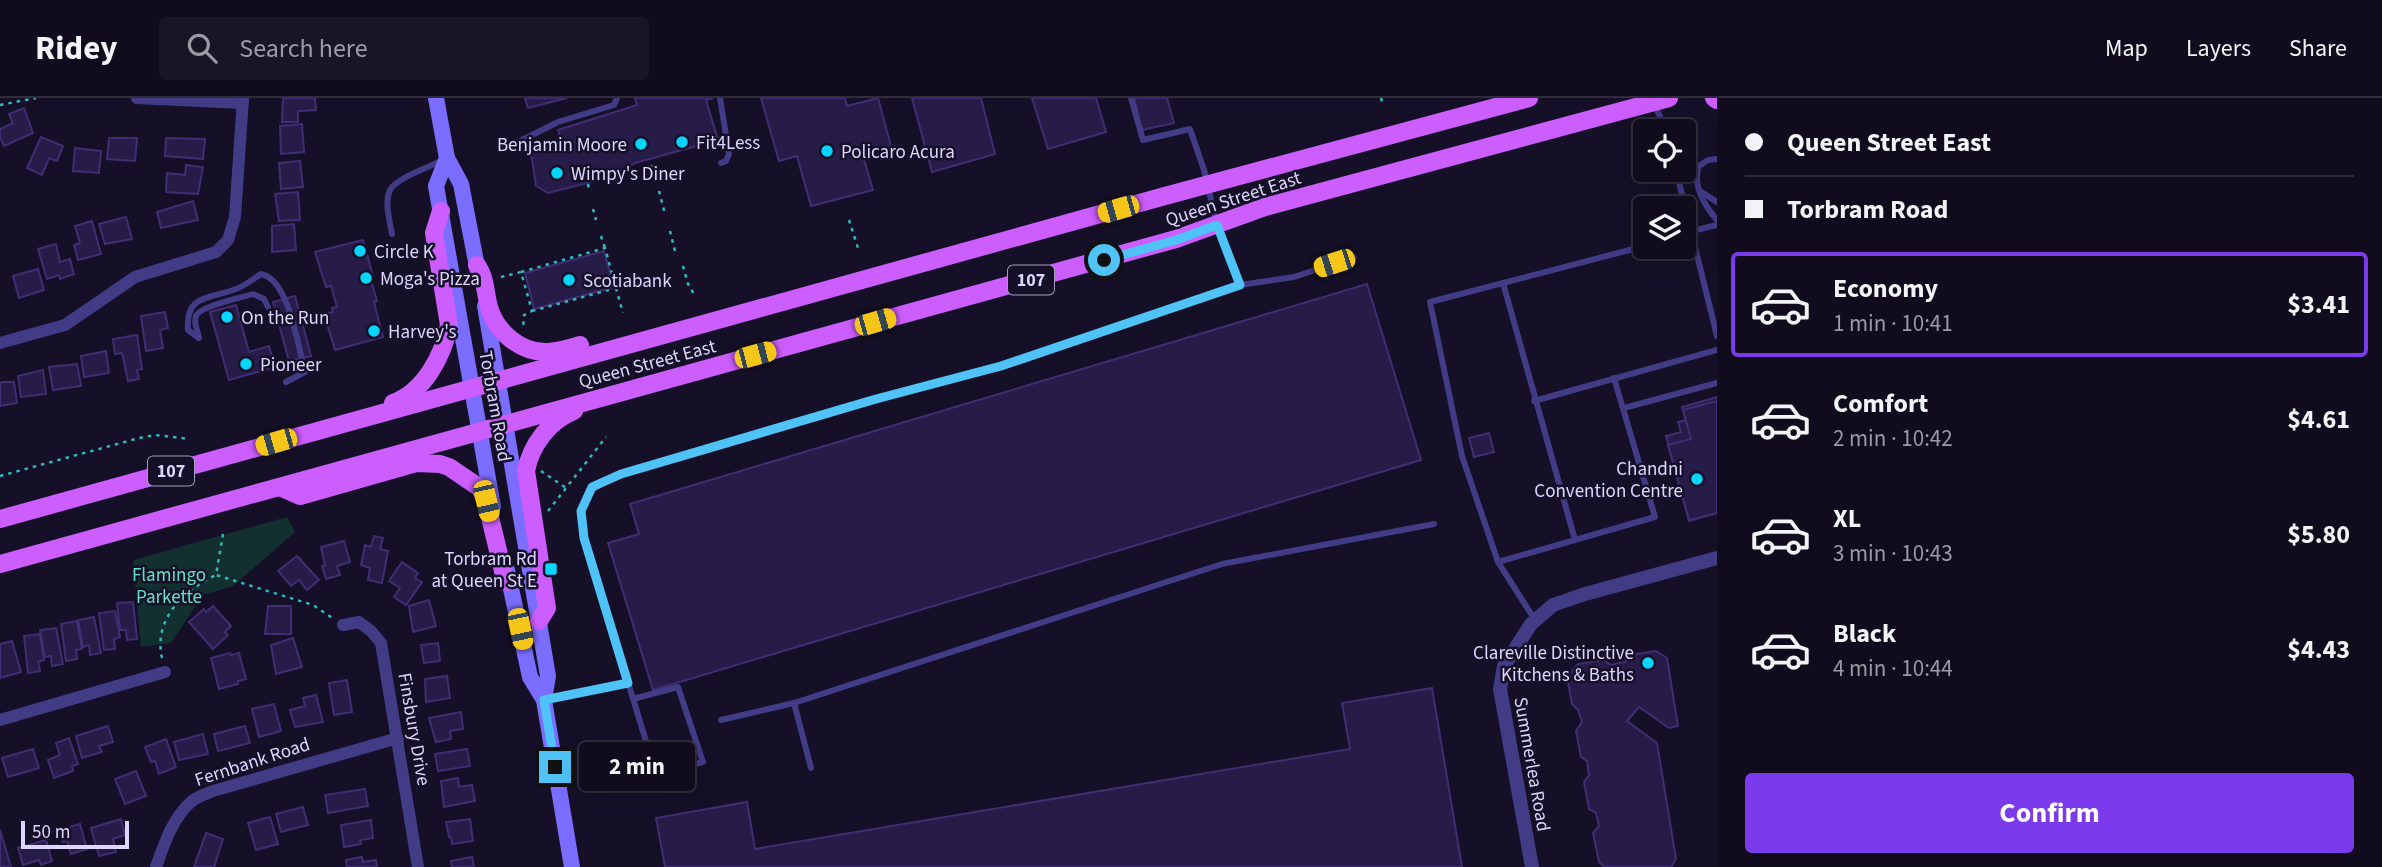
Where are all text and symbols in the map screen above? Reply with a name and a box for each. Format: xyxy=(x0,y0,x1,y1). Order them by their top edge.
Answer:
search box xyxy=(159,17,649,80)
text: Ridey xyxy=(35,25,117,72)
icon: search xyxy=(183,29,221,67)
text: Search here xyxy=(239,30,368,67)
text: Map xyxy=(2105,31,2148,66)
text: Layers xyxy=(2186,31,2251,66)
text: Share xyxy=(2289,31,2347,66)
map controls xyxy=(1633,119,1696,259)
button: locate xyxy=(1633,119,1696,182)
text: Queen Street East xyxy=(1787,124,1991,161)
place label: Fit4Less xyxy=(696,130,760,157)
place label: Benjamin Moore xyxy=(497,132,627,159)
marker: Fit4Less xyxy=(674,134,690,150)
marker: Benjamin Moore xyxy=(633,136,649,152)
place label: Policaro Acura xyxy=(841,139,955,166)
marker: Policaro Acura xyxy=(819,143,835,159)
place label: Wimpy's Diner xyxy=(571,161,685,188)
marker: Wimpy's Diner xyxy=(549,165,565,181)
street label: Queen Street East xyxy=(1162,165,1305,234)
text: Torbram Road xyxy=(1787,191,1948,228)
car xyxy=(1095,193,1142,225)
button: layers xyxy=(1633,196,1696,259)
place label: Circle K xyxy=(374,239,434,266)
marker: Circle K xyxy=(352,243,368,259)
route start xyxy=(1088,244,1120,276)
car xyxy=(1311,247,1358,279)
place label: Moga's Pizza xyxy=(380,266,480,293)
road number: 107 xyxy=(1008,266,1054,294)
place label: Scotiabank xyxy=(583,268,672,295)
marker: Moga's Pizza xyxy=(358,270,374,286)
text: Economy xyxy=(1833,270,1938,307)
marker: Scotiabank xyxy=(561,272,577,288)
icon: car xyxy=(1749,273,1812,336)
text: $3.41 xyxy=(2287,286,2350,323)
place label: On the Run xyxy=(241,305,329,332)
car xyxy=(852,306,899,338)
text: 1 min · 10:41 xyxy=(1833,307,1953,340)
marker: On the Run xyxy=(219,309,235,325)
place label: Harvey's xyxy=(388,319,457,346)
marker: Harvey's xyxy=(366,323,382,339)
street label: Queen Street East xyxy=(576,333,720,396)
car xyxy=(732,339,779,371)
street label: Torbram Road xyxy=(471,349,518,464)
place label: Pioneer xyxy=(260,352,322,379)
marker: Pioneer xyxy=(238,356,254,372)
text: Comfort xyxy=(1833,385,1928,422)
icon: car xyxy=(1749,388,1812,451)
text: $4.61 xyxy=(2287,401,2350,438)
text: 2 min · 10:42 xyxy=(1833,422,1953,455)
car xyxy=(253,426,300,458)
road number: 107 xyxy=(148,456,194,486)
place label: Chandni Convention Centre xyxy=(1534,456,1683,505)
marker: Chandni Convention Centre xyxy=(1689,471,1705,487)
car xyxy=(472,478,501,524)
text: XL xyxy=(1833,500,1861,537)
icon: car xyxy=(1749,503,1812,566)
text: $5.80 xyxy=(2287,516,2350,553)
text: 3 min · 10:43 xyxy=(1833,537,1953,570)
place label: Torbram Rd at Queen St E xyxy=(432,546,537,595)
marker: Torbram Rd at Queen St E xyxy=(543,561,559,577)
park label: Flamingo Parkette xyxy=(132,562,206,611)
car xyxy=(506,606,535,652)
text: Black xyxy=(1833,615,1896,652)
icon: car xyxy=(1749,618,1812,681)
text: $4.43 xyxy=(2287,631,2350,668)
place label: Clareville Distinctive Kitchens & Baths xyxy=(1473,640,1634,689)
text: 4 min · 10:44 xyxy=(1833,652,1953,685)
marker: Clareville Distinctive Kitchens & Baths xyxy=(1640,655,1656,671)
street label: Finsbury Drive xyxy=(390,671,437,788)
street label: Summerlea Road xyxy=(1506,695,1557,834)
street label: Fernbank Road xyxy=(191,731,314,794)
callout: 2 min xyxy=(580,742,695,792)
text: 2 min xyxy=(609,750,665,783)
route end xyxy=(539,751,571,783)
button: Confirm xyxy=(1745,773,2354,853)
scale bar xyxy=(21,818,130,850)
text: 50 m xyxy=(32,819,70,846)

